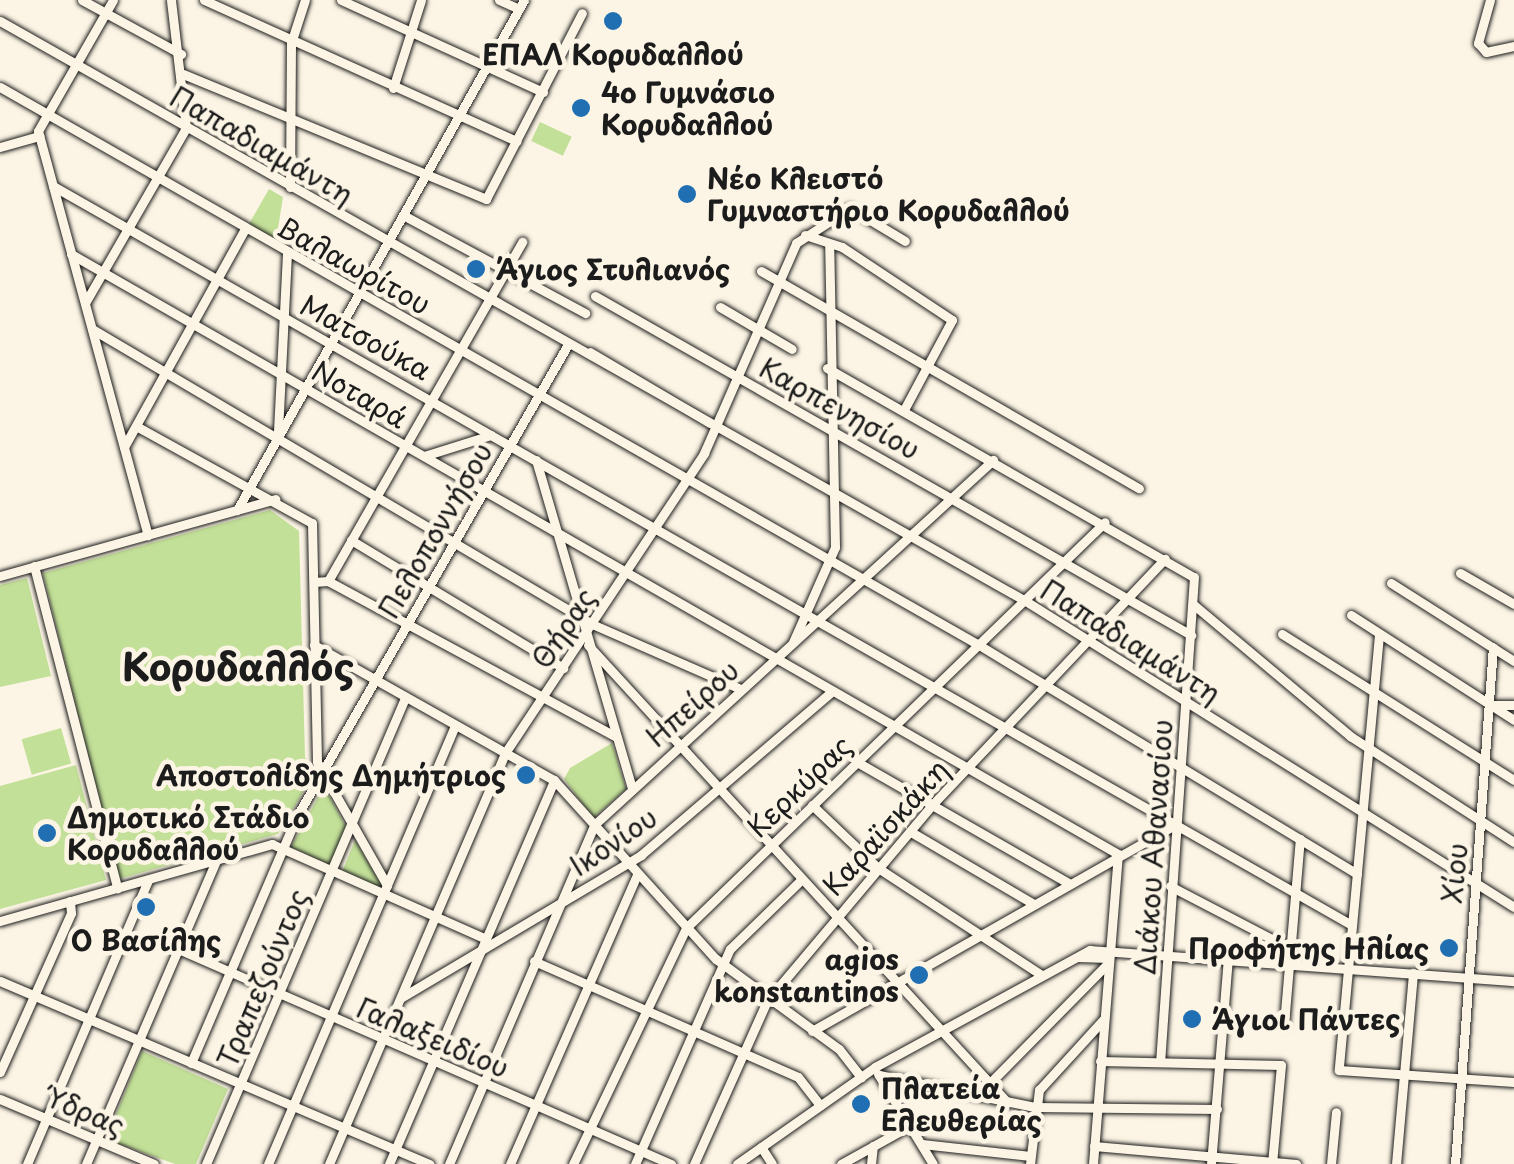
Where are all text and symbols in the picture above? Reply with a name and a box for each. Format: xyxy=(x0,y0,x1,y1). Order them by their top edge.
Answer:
marker: ΕΠΑΛ Κορυδαλλού xyxy=(602,10,624,32)
place label: ΕΠΑΛ Κορυδαλλού xyxy=(481,37,745,71)
place label: 4ο Γυμνάσιο Κορυδαλλού xyxy=(601,75,776,141)
street label: Παπαδιαμάντη xyxy=(165,79,359,211)
marker: 4ο Γυμνάσιο Κορυδαλλού xyxy=(570,97,592,119)
place label: Νέο Κλειστό Γυμναστήριο Κορυδαλλού xyxy=(707,161,1070,227)
marker: Νέο Κλειστό Γυμναστήριο Κορυδαλλού xyxy=(676,183,698,205)
street label: Βαλαωρίτου xyxy=(272,209,436,321)
place label: Άγιος Στυλιανός xyxy=(496,252,730,286)
marker: Άγιος Στυλιανός xyxy=(465,258,487,280)
street label: Ματσούκα xyxy=(295,287,437,387)
street label: Καρπενησίου xyxy=(754,350,926,466)
street label: Νοταρά xyxy=(306,353,414,435)
street label: Πελοποννήσου xyxy=(371,436,499,624)
street label: Παπαδιαμάντη xyxy=(1035,572,1227,710)
street label: Θήρας xyxy=(524,582,602,674)
district label: Κορυδαλλός xyxy=(122,643,354,689)
street label: Ηπείρου xyxy=(639,653,745,753)
street label: Διάκου Αθανασίου xyxy=(1127,718,1179,976)
street label: Κερκύρας xyxy=(740,728,858,844)
street label: Καραϊσκάκη xyxy=(815,752,955,902)
place label: Αποστολίδης Δημήτριος xyxy=(156,758,506,792)
marker: Αποστολίδης Δημήτριος xyxy=(515,764,537,786)
place label: Δημοτικό Στάδιο Κορυδαλλού xyxy=(67,800,310,866)
street label: Ικονίου xyxy=(563,800,663,882)
marker: Δημοτικό Στάδιο Κορυδαλλού xyxy=(36,822,58,844)
street label: Χίου xyxy=(1434,841,1474,905)
street label: Τραπεζούντος xyxy=(209,884,315,1072)
marker: Ο Βασίλης xyxy=(135,896,157,918)
place label: Ο Βασίλης xyxy=(69,923,223,957)
place label: Προφήτης Ηλίας xyxy=(1187,931,1429,965)
marker: Προφήτης Ηλίας xyxy=(1438,937,1460,959)
place label: agios konstantinos xyxy=(714,942,899,1008)
marker: agios konstantinos xyxy=(908,964,930,986)
street label: Γαλαξειδίου xyxy=(352,990,514,1084)
place label: Άγιοι Πάντες xyxy=(1212,1002,1400,1036)
marker: Άγιοι Πάντες xyxy=(1181,1008,1203,1030)
place label: Πλατεία Ελευθερίας xyxy=(881,1071,1042,1137)
street label: Ύδρας xyxy=(42,1080,130,1142)
marker: Πλατεία Ελευθερίας xyxy=(850,1093,872,1115)

